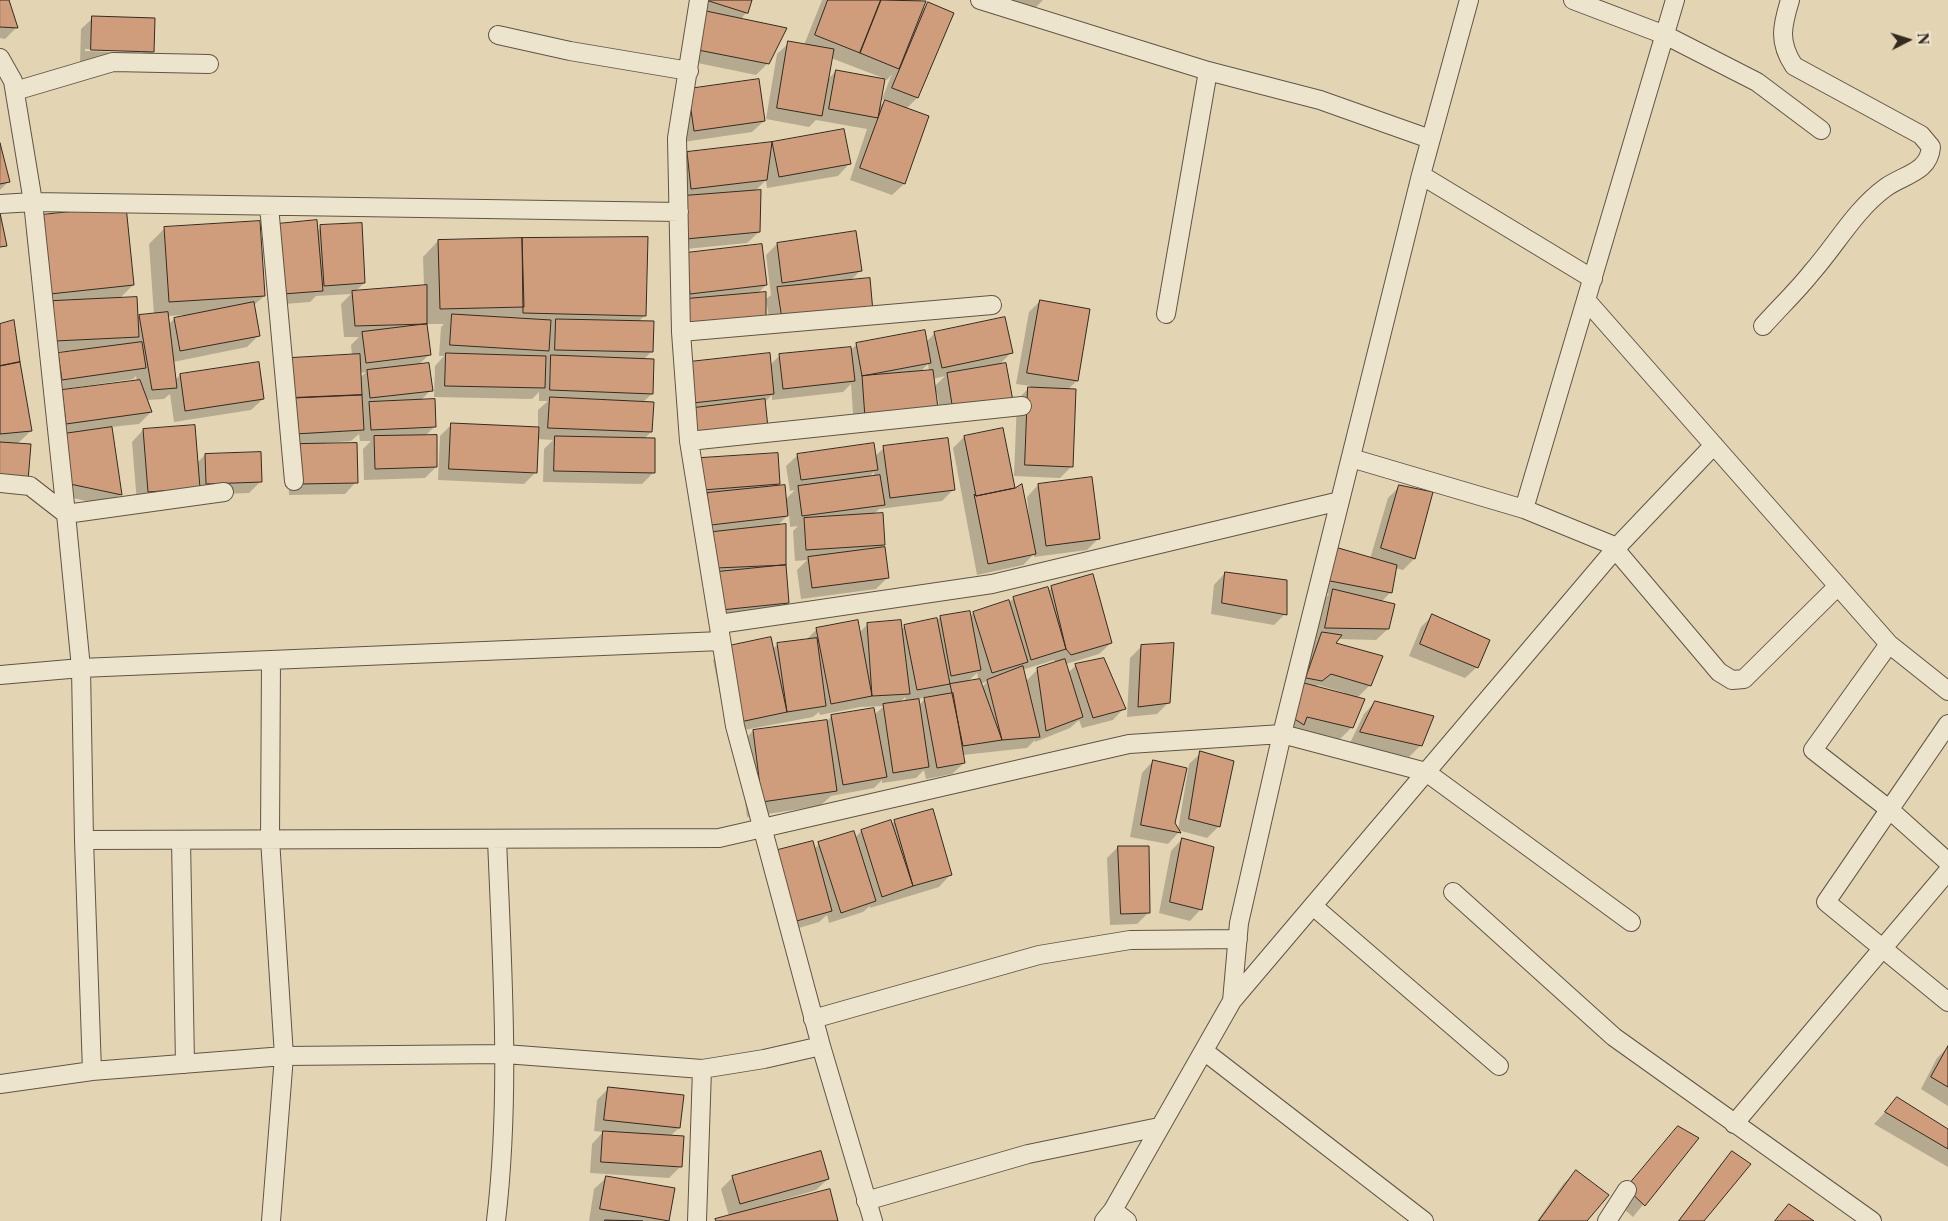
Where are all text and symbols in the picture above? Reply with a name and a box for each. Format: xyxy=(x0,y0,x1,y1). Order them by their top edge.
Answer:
north arrow xyxy=(1883,15,1933,65)
text: N xyxy=(1913,32,1932,46)

